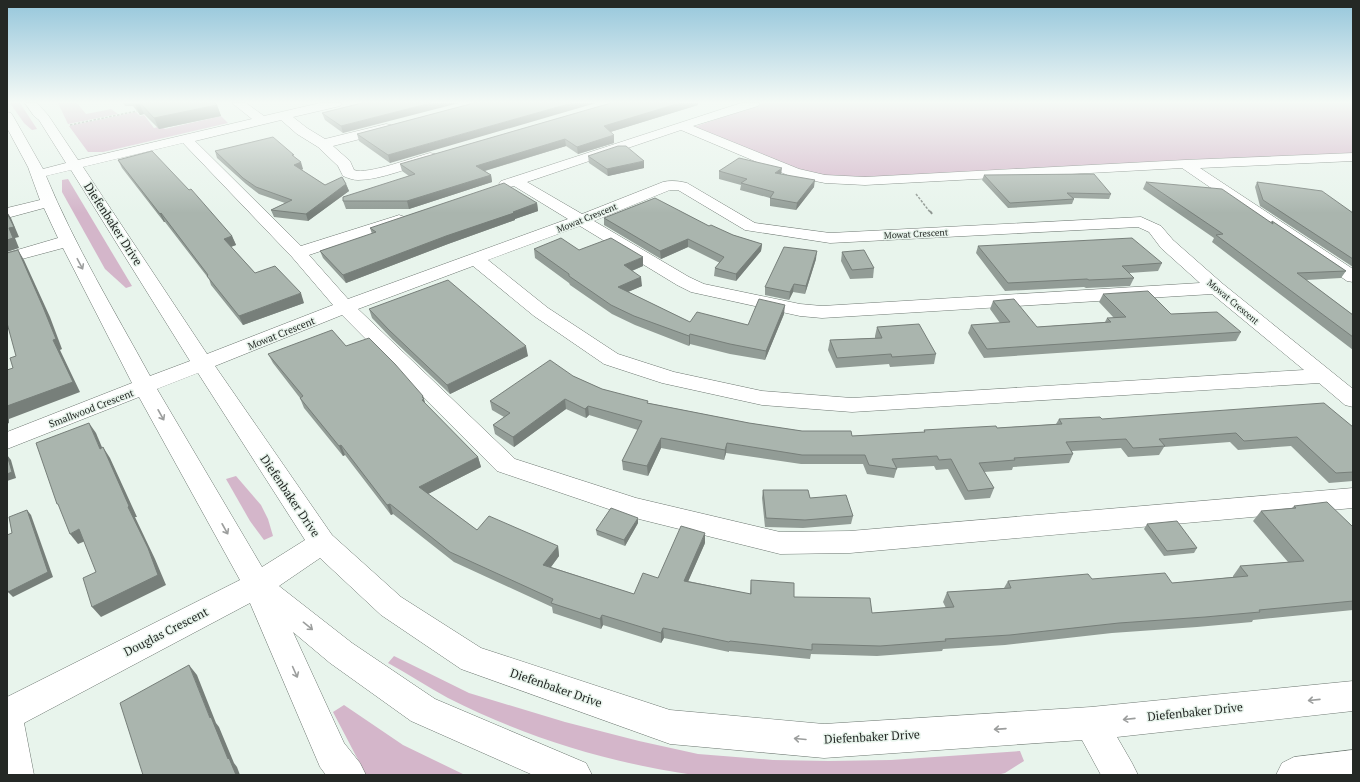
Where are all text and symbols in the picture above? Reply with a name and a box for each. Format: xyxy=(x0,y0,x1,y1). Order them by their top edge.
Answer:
street label: Diefenbaker Drive xyxy=(81,179,146,268)
street label: Mowat Crescent xyxy=(555,200,620,236)
street label: Mowat Crescent xyxy=(884,226,949,242)
one-way arrow xyxy=(77,257,84,269)
street label: Mowat Crescent xyxy=(1205,277,1262,328)
street label: Mowat Crescent xyxy=(246,314,317,353)
street label: Smallwood Crescent xyxy=(47,386,136,431)
one-way arrow xyxy=(158,409,166,421)
street label: Diefenbaker Drive xyxy=(257,452,323,540)
one-way arrow xyxy=(221,523,229,535)
street label: Douglas Crescent xyxy=(121,604,211,659)
one-way arrow xyxy=(302,621,313,630)
one-way arrow xyxy=(292,665,299,677)
street label: Diefenbaker Drive xyxy=(508,665,604,710)
one-way arrow xyxy=(1308,696,1321,703)
street label: Diefenbaker Drive xyxy=(1146,699,1243,724)
one-way arrow xyxy=(1123,715,1136,723)
one-way arrow xyxy=(994,725,1007,733)
street label: Diefenbaker Drive xyxy=(824,726,920,747)
one-way arrow xyxy=(794,735,807,742)

